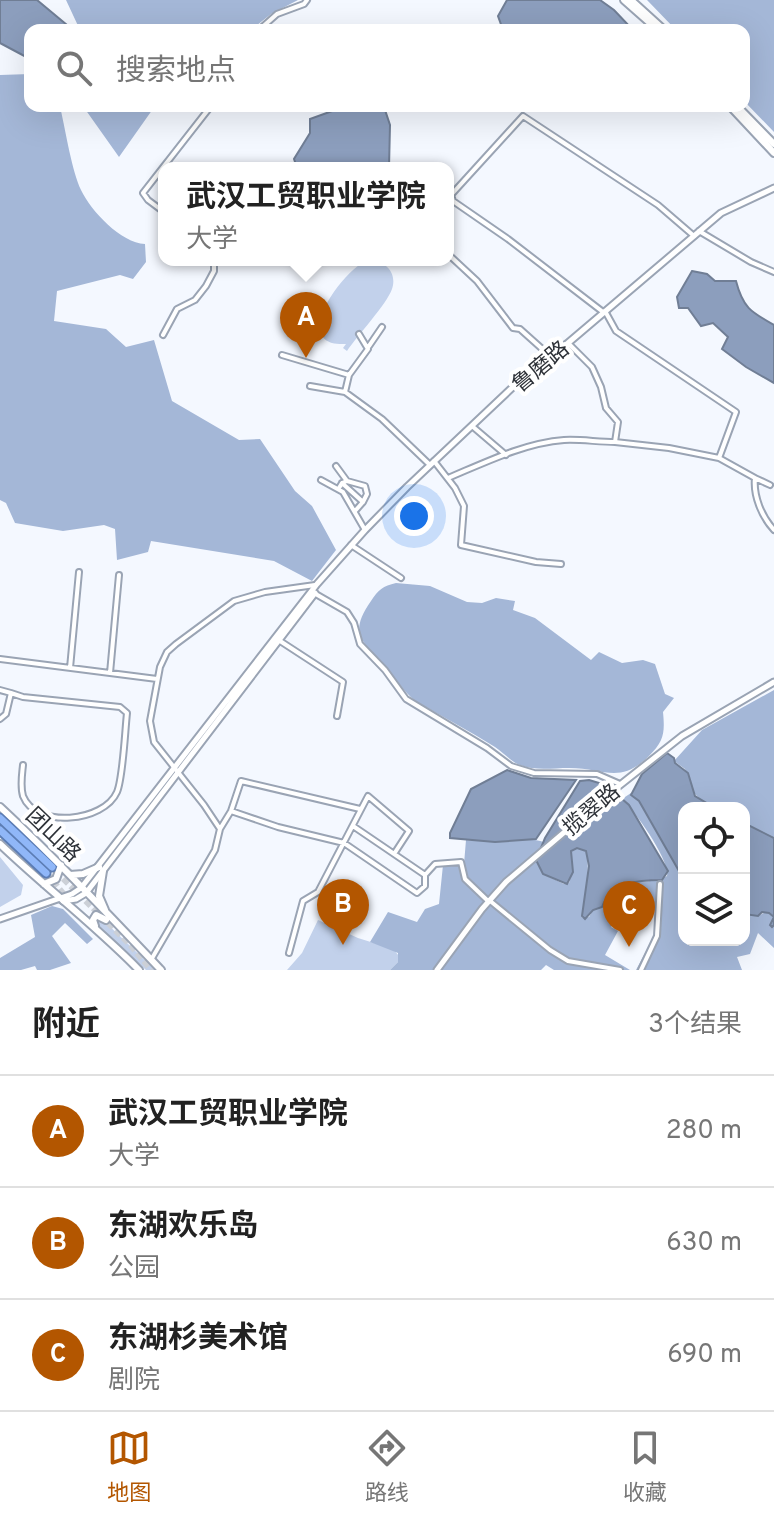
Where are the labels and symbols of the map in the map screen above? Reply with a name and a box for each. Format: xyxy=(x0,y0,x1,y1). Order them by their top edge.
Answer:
pin: A xyxy=(280,292,332,358)
street label: 鲁磨路 xyxy=(508,336,576,399)
your location xyxy=(394,496,434,536)
street label: 揽翠路 xyxy=(559,779,627,842)
street label: 团山路 xyxy=(19,803,85,868)
pin: B xyxy=(317,879,369,945)
pin: C xyxy=(603,881,655,947)

